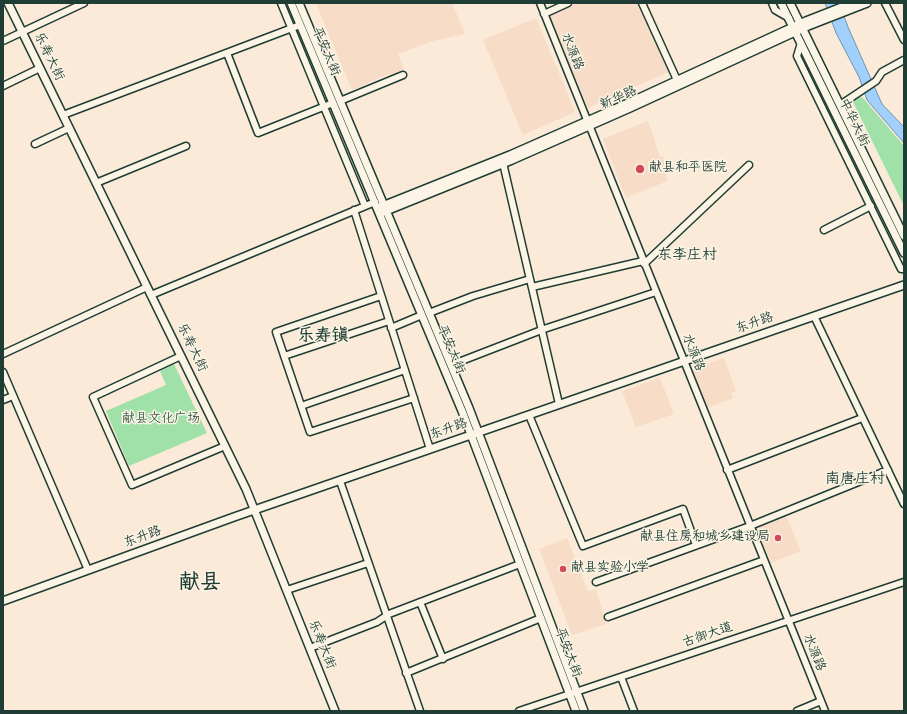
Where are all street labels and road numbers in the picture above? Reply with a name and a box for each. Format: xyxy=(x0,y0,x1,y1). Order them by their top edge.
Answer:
street label: 平安大街 xyxy=(308,25,342,79)
street label: 乐寿大街 xyxy=(30,30,66,84)
street label: 水源路 xyxy=(556,31,586,73)
street label: 新华路 xyxy=(598,84,640,114)
street label: 中华大街 xyxy=(835,96,871,150)
street label: 东升路 xyxy=(734,310,776,338)
street label: 乐寿大街 xyxy=(173,321,209,375)
street label: 平安大街 xyxy=(433,323,467,377)
street label: 水源路 xyxy=(677,332,707,374)
street label: 东升路 xyxy=(428,416,470,444)
street label: 东升路 xyxy=(122,524,164,552)
street label: 乐寿大街 xyxy=(304,618,338,672)
street label: 古御大道 xyxy=(681,620,735,652)
street label: 平安大街 xyxy=(550,626,584,680)
street label: 水源路 xyxy=(798,632,828,674)

